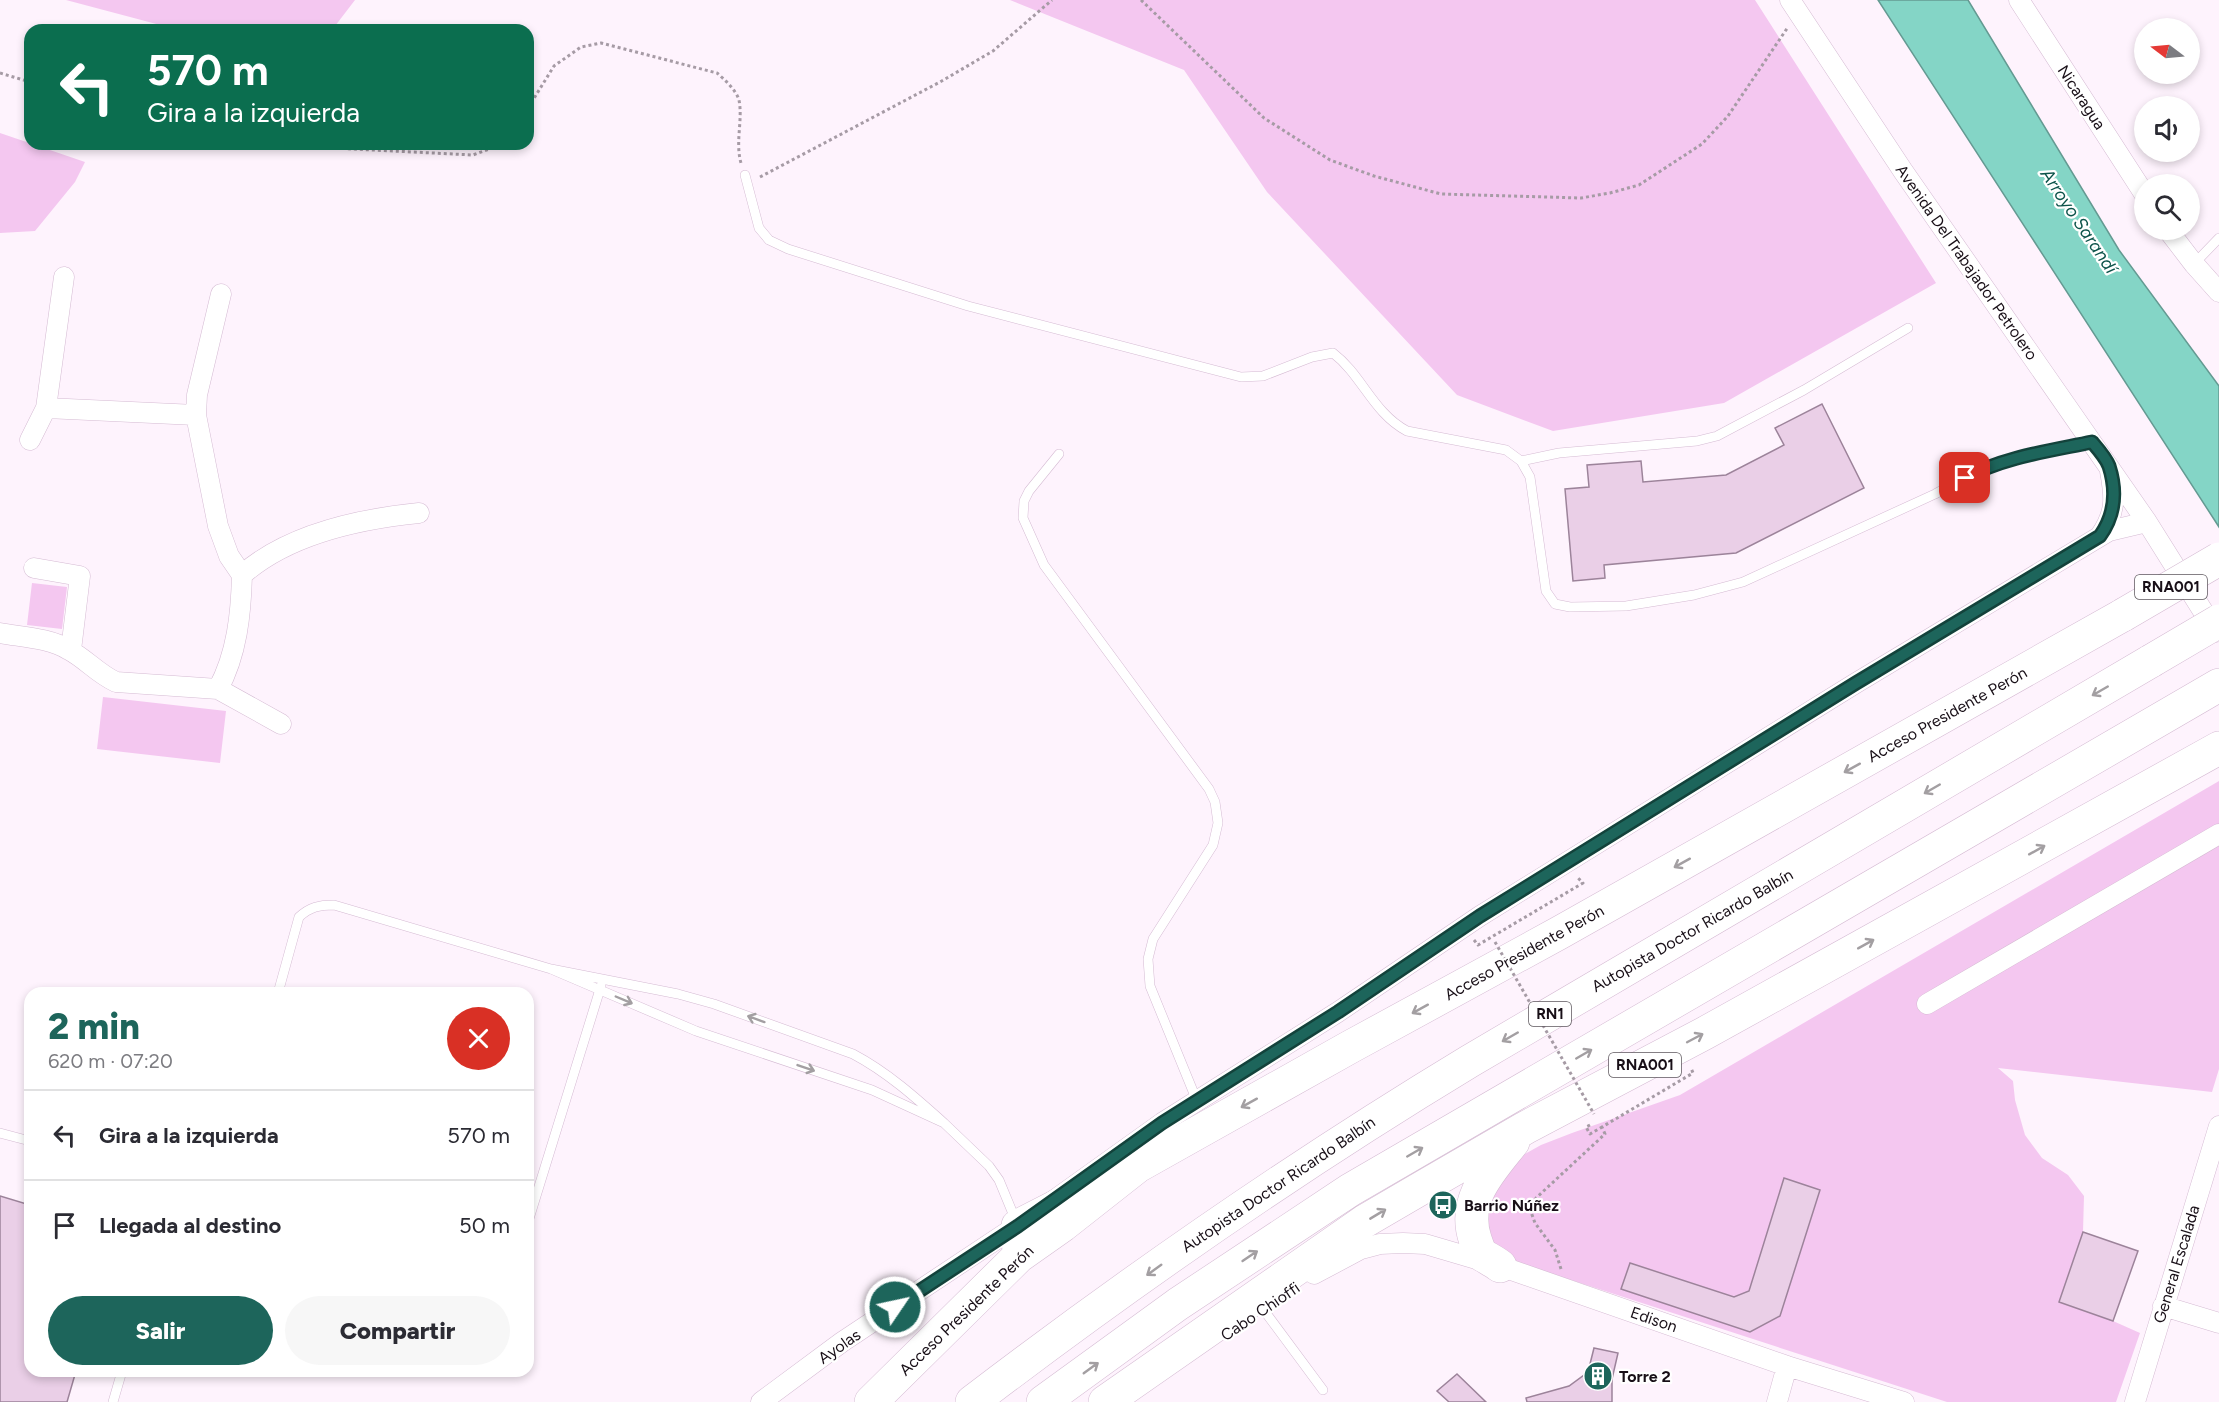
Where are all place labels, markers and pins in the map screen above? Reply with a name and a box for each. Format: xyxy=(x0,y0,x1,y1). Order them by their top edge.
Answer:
pin xyxy=(1939,452,1990,503)
bus stop icon: Barrio Núñez xyxy=(1427,1189,1459,1221)
place label: Barrio Núñez xyxy=(1464,1196,1559,1215)
building icon: Torre 2 xyxy=(1582,1360,1614,1392)
place label: Torre 2 xyxy=(1619,1367,1671,1386)

